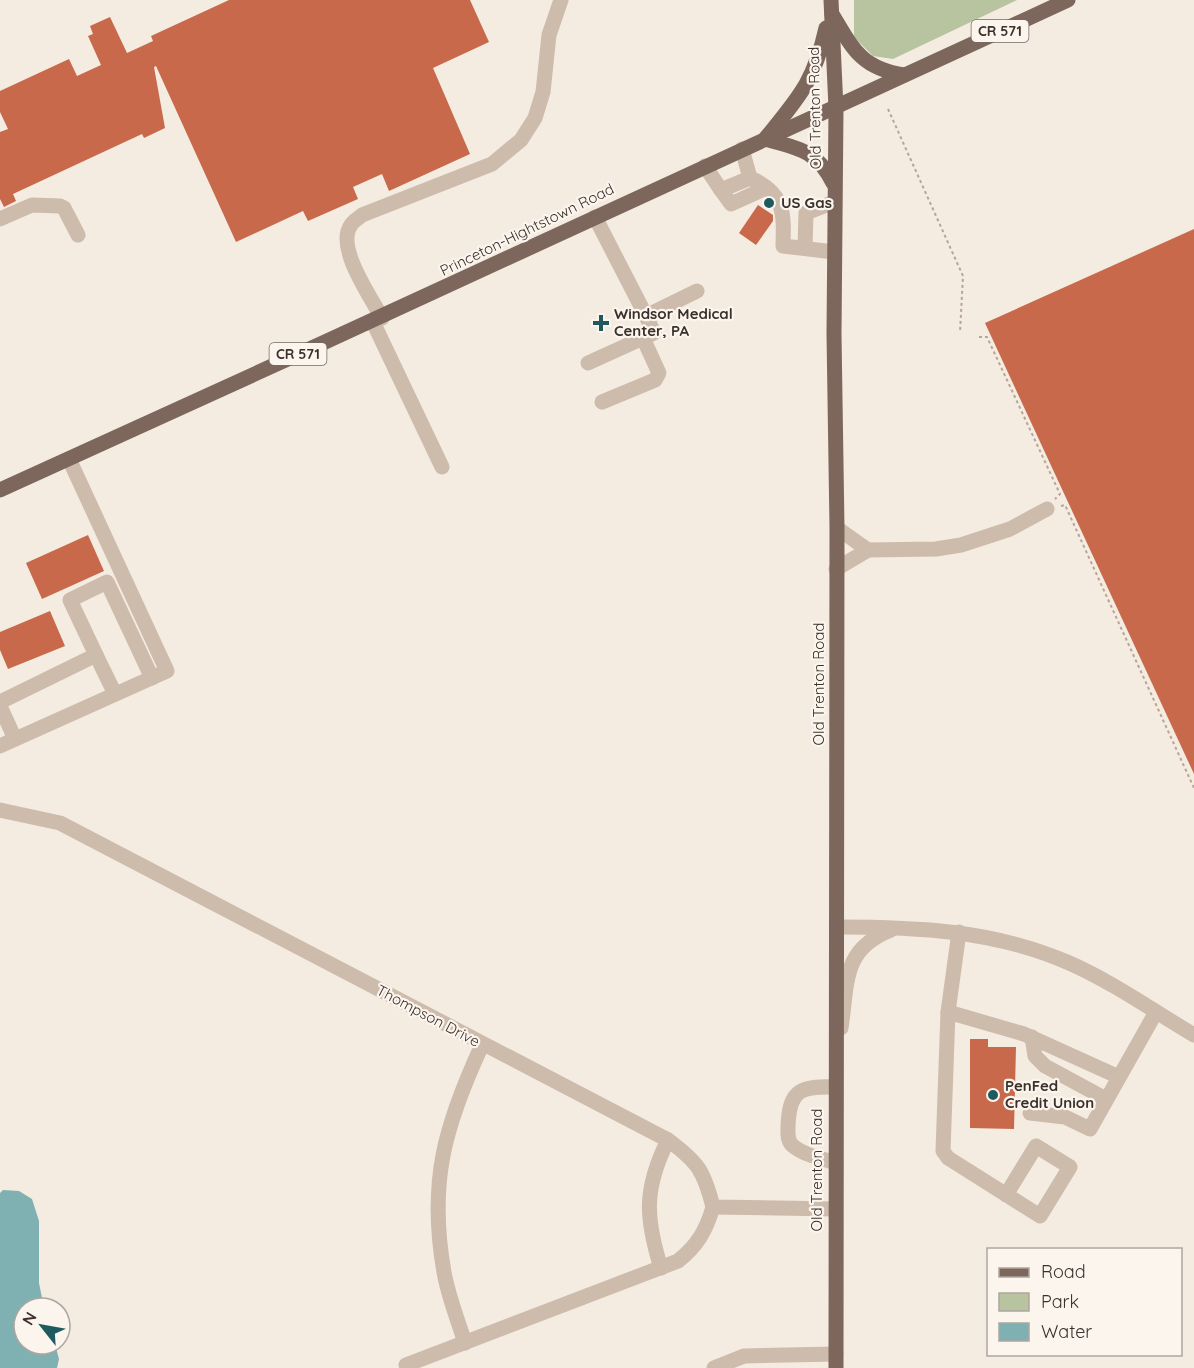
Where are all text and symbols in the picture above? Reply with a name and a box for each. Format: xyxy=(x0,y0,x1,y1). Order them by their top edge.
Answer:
road number: CR 571 xyxy=(972,20,1028,42)
street label: Old Trenton Road xyxy=(804,46,825,170)
street label: Princeton-Hightstown Road xyxy=(437,179,617,280)
place label: US Gas xyxy=(781,193,832,212)
marker: US Gas xyxy=(762,196,776,210)
place label: Windsor Medical Center, PA xyxy=(614,304,733,340)
marker: Windsor Medical Center, PA xyxy=(592,314,610,332)
road number: CR 571 xyxy=(270,343,326,365)
street label: Old Trenton Road xyxy=(809,623,828,745)
street label: Thompson Drive xyxy=(373,980,483,1051)
place label: PenFed Credit Union xyxy=(1005,1076,1094,1112)
marker: PenFed Credit Union xyxy=(986,1088,1000,1102)
street label: Old Trenton Road xyxy=(807,1109,826,1231)
legend xyxy=(987,1248,1182,1356)
text: Road xyxy=(1041,1260,1086,1283)
text: Park xyxy=(1041,1290,1079,1313)
north arrow xyxy=(12,1296,72,1356)
text: N xyxy=(18,1308,41,1328)
text: Water xyxy=(1041,1320,1092,1343)

